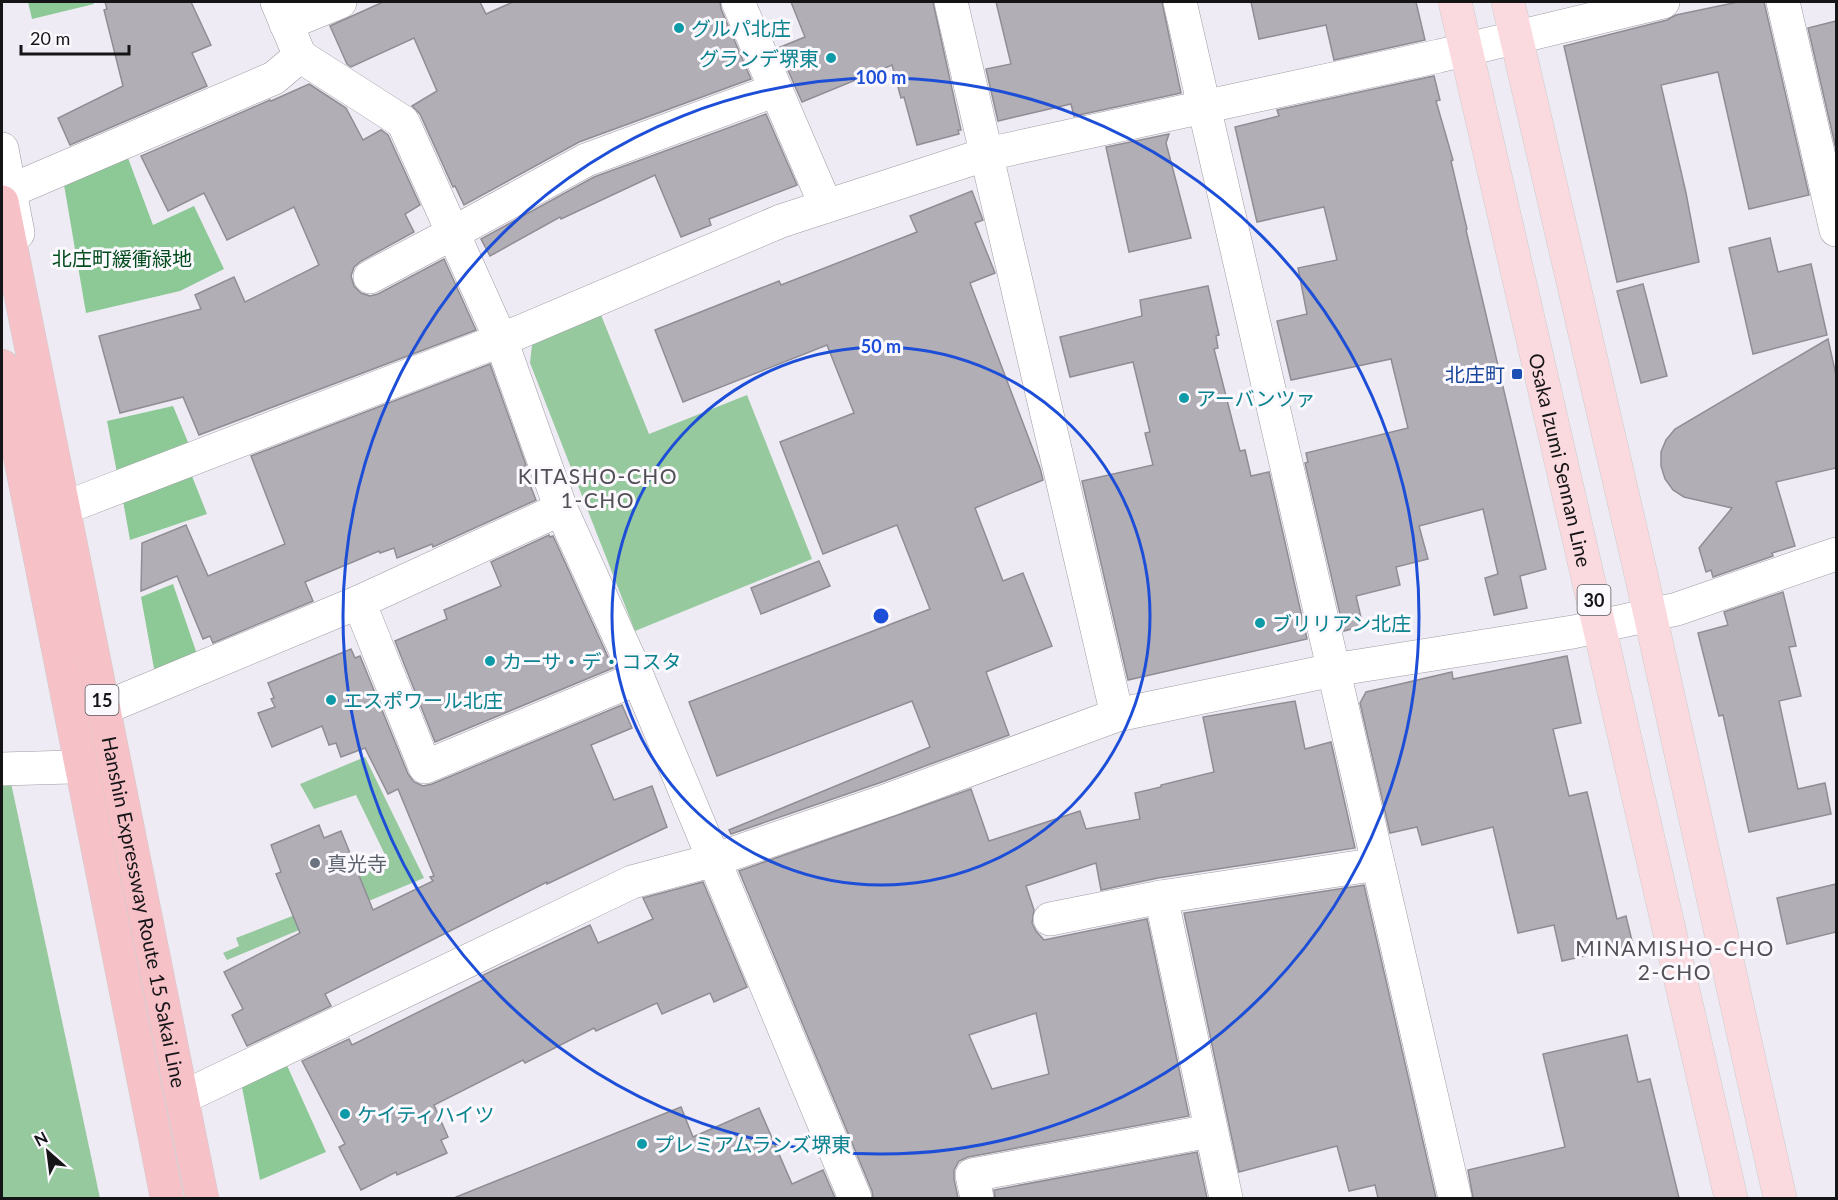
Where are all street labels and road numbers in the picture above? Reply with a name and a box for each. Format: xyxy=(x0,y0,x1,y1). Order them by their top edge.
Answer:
street label: Osaka Izumi Sennan Line xyxy=(1524,351,1597,569)
road number: 30 xyxy=(1578,585,1610,615)
road number: 15 xyxy=(86,685,118,715)
street label: Hanshin Expressway Route 15 Sakai Line xyxy=(98,734,192,1090)

